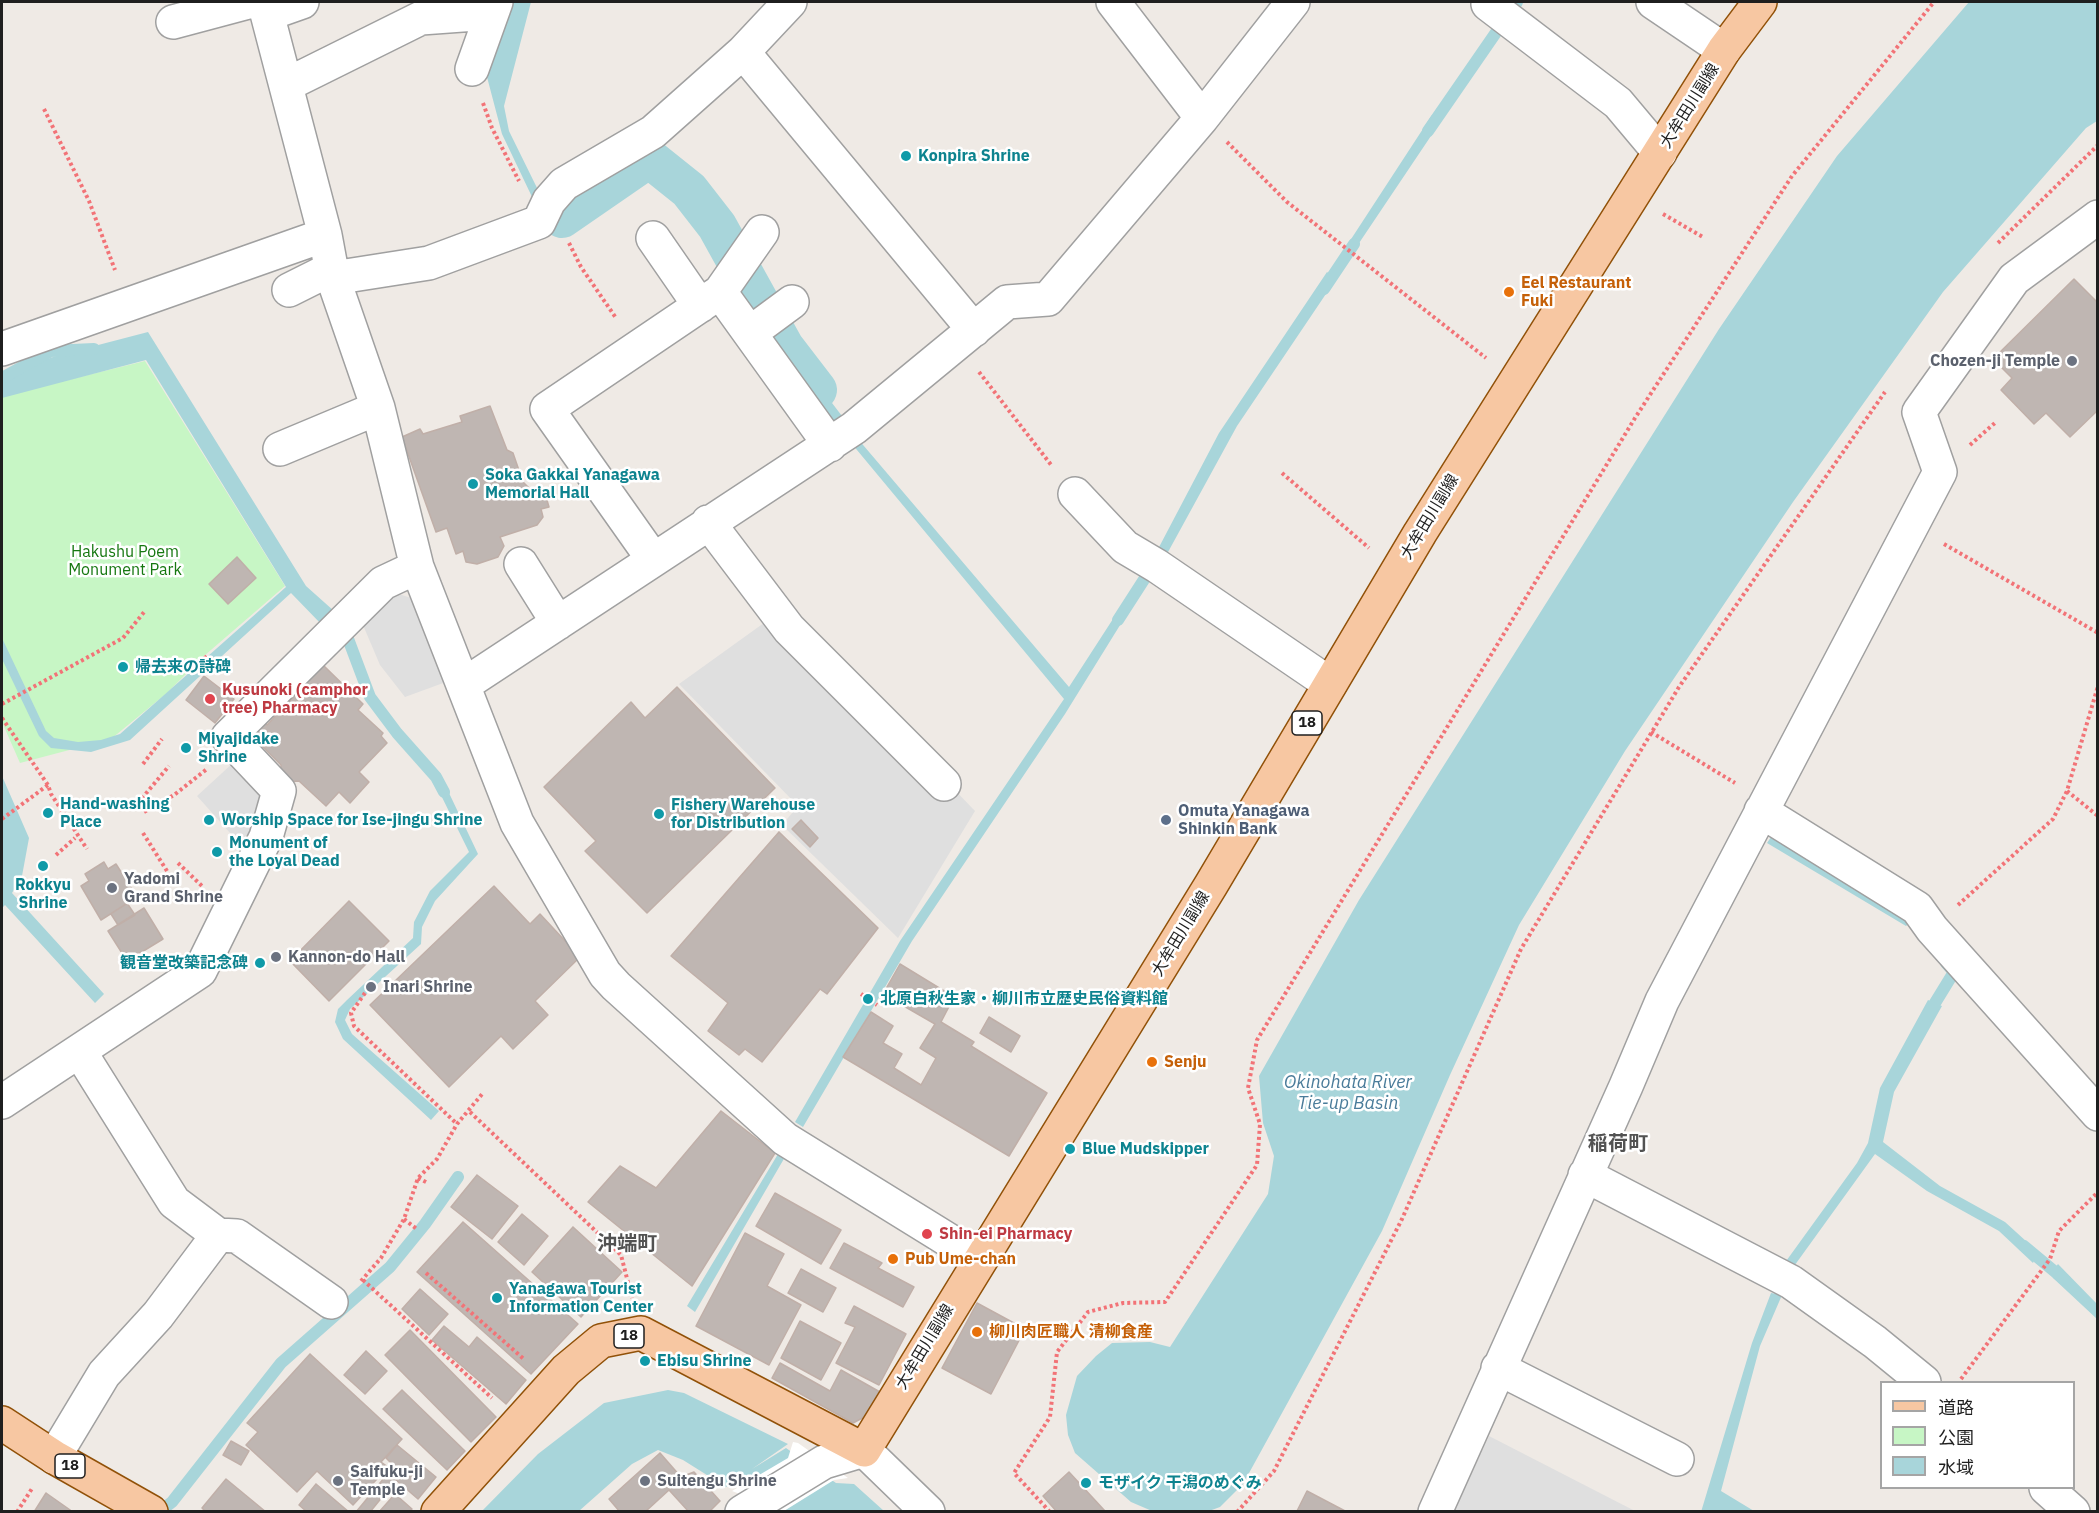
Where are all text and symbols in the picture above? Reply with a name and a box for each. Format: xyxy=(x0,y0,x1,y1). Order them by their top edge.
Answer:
street label: 大牟田川副線 xyxy=(1656,60,1724,152)
place label: Konpira Shrine xyxy=(918,146,1030,166)
marker: Konpira Shrine xyxy=(899,149,913,163)
place label: Eel Restaurant Fuki xyxy=(1521,273,1631,311)
marker: Eel Restaurant Fuki xyxy=(1502,285,1516,299)
place label: Chozen-ji Temple xyxy=(1930,351,2060,371)
marker: Chozen-ji Temple xyxy=(2065,354,2079,368)
place label: Soka Gakkai Yanagawa Memorial Hall xyxy=(485,465,660,503)
street label: 大牟田川副線 xyxy=(1397,471,1463,563)
marker: Soka Gakkai Yanagawa Memorial Hall xyxy=(466,477,480,491)
park label: Hakushu Poem Monument Park xyxy=(68,542,182,580)
place label: 帰去来の詩碑 xyxy=(135,657,231,677)
marker: 帰去来の詩碑 xyxy=(116,660,130,674)
place label: Kusunoki (camphor tree) Pharmacy xyxy=(222,680,368,718)
marker: Kusunoki (camphor tree) Pharmacy xyxy=(203,692,217,706)
road number: 18 xyxy=(1292,711,1322,735)
place label: Miyajidake Shrine xyxy=(198,729,279,767)
marker: Miyajidake Shrine xyxy=(179,741,193,755)
place label: Hand-washing Place xyxy=(60,794,169,832)
place label: Fishery Warehouse for Distribution xyxy=(671,795,815,833)
place label: Omuta Yanagawa Shinkin Bank xyxy=(1178,801,1310,839)
marker: Hand-washing Place xyxy=(41,806,55,820)
marker: Fishery Warehouse for Distribution xyxy=(652,807,666,821)
place label: Worship Space for Ise-jingu Shrine xyxy=(221,810,482,830)
marker: Worship Space for Ise-jingu Shrine xyxy=(202,813,216,827)
marker: Omuta Yanagawa Shinkin Bank xyxy=(1159,813,1173,827)
place label: Monument of the Loyal Dead xyxy=(229,833,340,871)
marker: Monument of the Loyal Dead xyxy=(210,845,224,859)
marker: Rokkyu Shrine xyxy=(36,859,50,873)
place label: Yadomi Grand Shrine xyxy=(124,869,223,907)
place label: Rokkyu Shrine xyxy=(15,875,71,913)
marker: Yadomi Grand Shrine xyxy=(105,881,119,895)
street label: 大牟田川副線 xyxy=(1148,888,1214,980)
place label: Kannon-do Hall xyxy=(288,947,405,967)
marker: Kannon-do Hall xyxy=(269,950,283,964)
place label: 観音堂改築記念碑 xyxy=(120,953,248,973)
marker: 観音堂改築記念碑 xyxy=(253,956,267,970)
place label: Inari Shrine xyxy=(383,977,472,997)
marker: Inari Shrine xyxy=(364,980,378,994)
place label: 北原白秋生家・柳川市立歴史民俗資料館 xyxy=(880,989,1168,1009)
marker: 北原白秋生家・柳川市立歴史民俗資料館 xyxy=(861,992,875,1006)
place label: Senju xyxy=(1164,1052,1207,1072)
marker: Senju xyxy=(1145,1055,1159,1069)
water label: Okinohata River Tie-up Basin xyxy=(1284,1072,1412,1114)
district label: 稲荷町 xyxy=(1588,1132,1648,1156)
place label: Blue Mudskipper xyxy=(1082,1139,1209,1159)
marker: Blue Mudskipper xyxy=(1063,1142,1077,1156)
place label: Shin-ei Pharmacy xyxy=(939,1224,1072,1244)
marker: Shin-ei Pharmacy xyxy=(920,1227,934,1241)
district label: 沖端町 xyxy=(597,1232,657,1256)
place label: Pub Ume-chan xyxy=(905,1249,1016,1269)
marker: Pub Ume-chan xyxy=(886,1252,900,1266)
place label: Yanagawa Tourist Information Center xyxy=(509,1279,653,1317)
marker: Yanagawa Tourist Information Center xyxy=(490,1291,504,1305)
street label: 大牟田川副線 xyxy=(892,1301,958,1393)
place label: 柳川肉匠職人 清柳食産 xyxy=(989,1322,1153,1342)
road number: 18 xyxy=(614,1324,644,1348)
marker: 柳川肉匠職人 清柳食産 xyxy=(970,1325,984,1339)
place label: Ebisu Shrine xyxy=(657,1351,751,1371)
marker: Ebisu Shrine xyxy=(638,1354,652,1368)
legend xyxy=(1880,1381,2075,1489)
text: 道路 xyxy=(1938,1396,1974,1419)
text: 公園 xyxy=(1938,1426,1974,1449)
road number: 18 xyxy=(55,1454,85,1478)
text: 水域 xyxy=(1938,1456,1974,1479)
place label: Saifuku-ji Temple xyxy=(350,1462,423,1500)
place label: Suitengu Shrine xyxy=(657,1471,777,1491)
place label: モザイク 干潟のめぐみ xyxy=(1098,1473,1262,1493)
marker: Saifuku-ji Temple xyxy=(331,1474,345,1488)
marker: Suitengu Shrine xyxy=(638,1474,652,1488)
marker: モザイク 干潟のめぐみ xyxy=(1079,1476,1093,1490)

